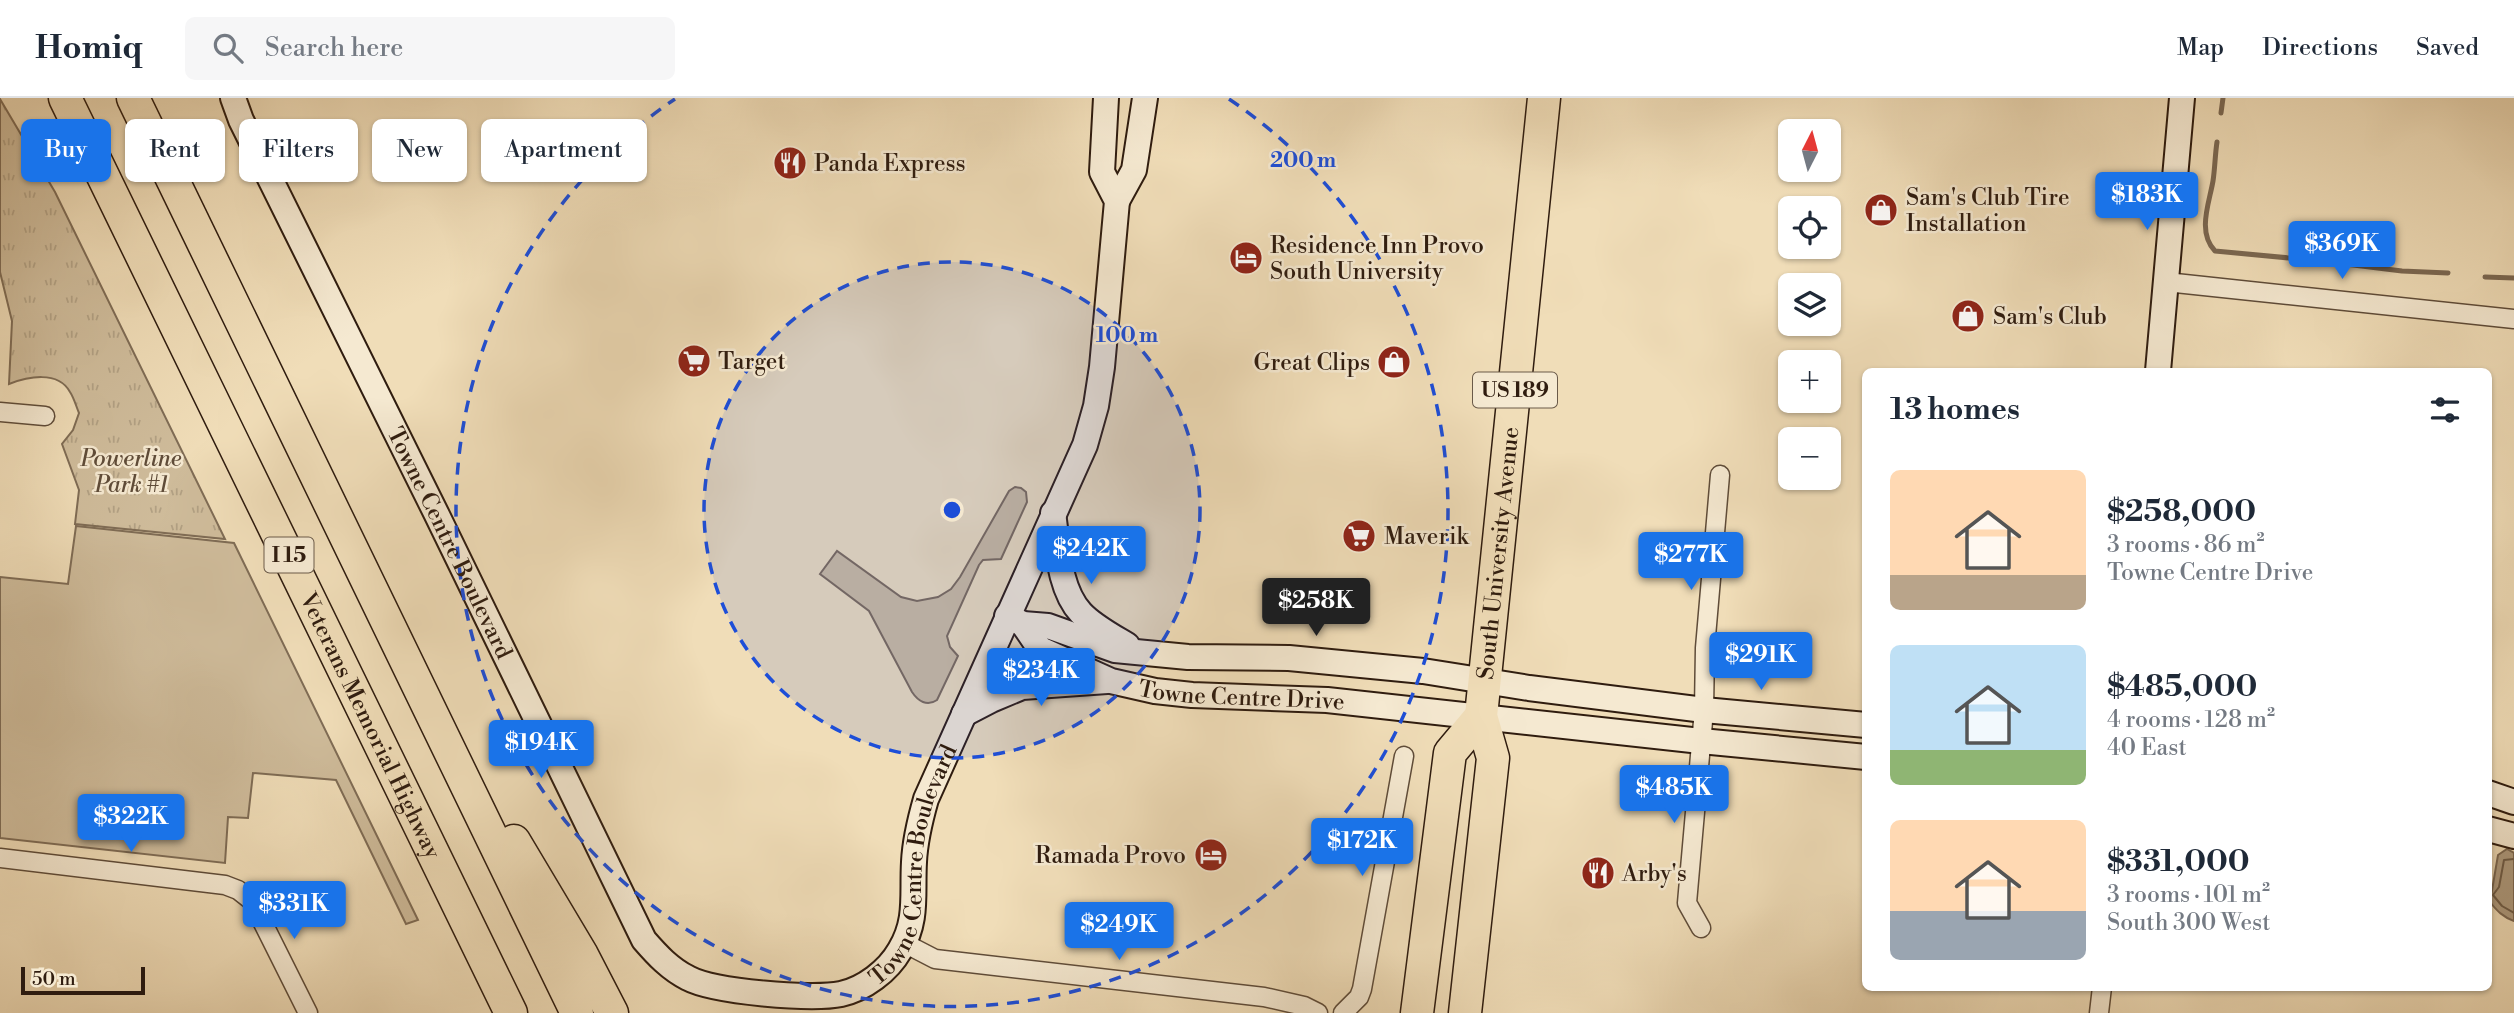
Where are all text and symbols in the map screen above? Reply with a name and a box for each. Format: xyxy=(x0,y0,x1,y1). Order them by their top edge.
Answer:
search box xyxy=(185,17,675,80)
text: Homiq xyxy=(35,28,143,69)
icon: search xyxy=(209,29,247,67)
text: Search here xyxy=(265,32,403,64)
text: Map xyxy=(2177,33,2224,63)
text: Directions xyxy=(2262,33,2378,63)
text: Saved xyxy=(2416,33,2479,63)
chip: Buy xyxy=(21,119,111,182)
chip: Rent xyxy=(125,119,225,182)
chip: Filters xyxy=(239,119,358,182)
chip: New xyxy=(372,119,467,182)
chip: Apartment xyxy=(481,119,647,182)
north arrow xyxy=(1778,119,1841,182)
map controls xyxy=(1778,119,1841,490)
restaurant icon: Panda Express xyxy=(771,144,809,182)
text: 200 m xyxy=(1270,148,1336,174)
place label: Panda Express xyxy=(814,150,966,178)
pin: $183K xyxy=(2098,172,2196,232)
text: $183K xyxy=(2111,181,2183,209)
place label: Sam's Club Tire Installation xyxy=(1906,184,2070,238)
shop icon: Sam's Club Tire Installation xyxy=(1862,191,1900,229)
button: locate xyxy=(1778,196,1841,259)
pin: $369K xyxy=(2293,222,2391,281)
text: $369K xyxy=(2304,230,2380,258)
place label: Residence Inn Provo South University xyxy=(1270,232,1484,286)
hotel icon: Residence Inn Provo South University xyxy=(1227,239,1265,277)
button: layers xyxy=(1778,273,1841,336)
shop icon: Sam's Club xyxy=(1949,297,1987,335)
place label: Sam's Club xyxy=(1993,303,2107,331)
text: 100 m xyxy=(1096,323,1158,349)
supermarket icon: Target xyxy=(675,342,713,380)
shop icon: Great Clips xyxy=(1375,343,1413,381)
place label: Target xyxy=(718,348,786,376)
place label: Great Clips xyxy=(1254,349,1370,377)
button: + xyxy=(1778,350,1841,413)
road number: US 189 xyxy=(1473,372,1557,408)
text: 13 homes xyxy=(1890,391,2020,429)
icon: filters xyxy=(2426,391,2464,429)
street label: Towne Centre Boulevard xyxy=(381,423,518,663)
street label: South University Avenue xyxy=(1472,425,1525,681)
button: − xyxy=(1778,427,1841,490)
park label: Powerline Park #1 xyxy=(80,445,182,499)
text: $258,000 xyxy=(2107,493,2256,531)
centre of rings xyxy=(940,498,964,522)
icon: home xyxy=(1946,498,2030,582)
supermarket icon: Maverik xyxy=(1340,517,1378,555)
place label: Maverik xyxy=(1384,523,1469,551)
pin: $242K xyxy=(1042,526,1140,586)
text: 3 rooms · 86 m² xyxy=(2107,531,2264,559)
pin: $277K xyxy=(1642,532,1740,592)
text: $242K xyxy=(1053,535,1129,563)
road number: I 15 xyxy=(264,538,314,573)
text: $277K xyxy=(1654,541,1728,569)
text: Towne Centre Drive xyxy=(2107,559,2313,587)
pin: $258K xyxy=(1267,578,1365,638)
street label: Veterans Memorial Highway xyxy=(293,587,447,864)
text: $258K xyxy=(1278,587,1354,615)
pin: $291K xyxy=(1712,632,1810,692)
text: $291K xyxy=(1725,641,1797,669)
pin: $234K xyxy=(992,648,1090,708)
text: $234K xyxy=(1003,657,1079,685)
text: $485,000 xyxy=(2107,668,2257,706)
icon: home xyxy=(1946,673,2030,757)
street label: Towne Centre Drive xyxy=(1136,675,1346,717)
text: 4 rooms · 128 m² xyxy=(2107,706,2275,734)
pin: $194K xyxy=(492,720,590,780)
text: $194K xyxy=(505,729,577,757)
text: 40 East xyxy=(2107,734,2187,762)
street label: Towne Centre Boulevard xyxy=(864,740,964,992)
pin: $485K xyxy=(1625,766,1723,825)
text: $485K xyxy=(1636,774,1712,802)
pin: $322K xyxy=(82,794,180,854)
text: $322K xyxy=(94,803,168,831)
pin: $172K xyxy=(1313,818,1411,878)
text: $172K xyxy=(1327,827,1397,855)
hotel icon: Ramada Provo xyxy=(1192,836,1230,874)
place label: Ramada Provo xyxy=(1035,842,1186,870)
text: $331,000 xyxy=(2107,843,2250,881)
icon: home xyxy=(1946,848,2030,932)
restaurant icon: Arby's xyxy=(1579,854,1617,892)
place label: Arby's xyxy=(1621,860,1687,888)
text: 3 rooms · 101 m² xyxy=(2107,881,2270,909)
pin: $331K xyxy=(245,882,343,941)
text: $331K xyxy=(259,890,329,918)
pin: $249K xyxy=(1070,902,1168,962)
text: South 300 West xyxy=(2107,909,2270,937)
text: $249K xyxy=(1081,911,1157,939)
scale bar xyxy=(21,964,145,996)
text: 50 m xyxy=(32,967,76,991)

